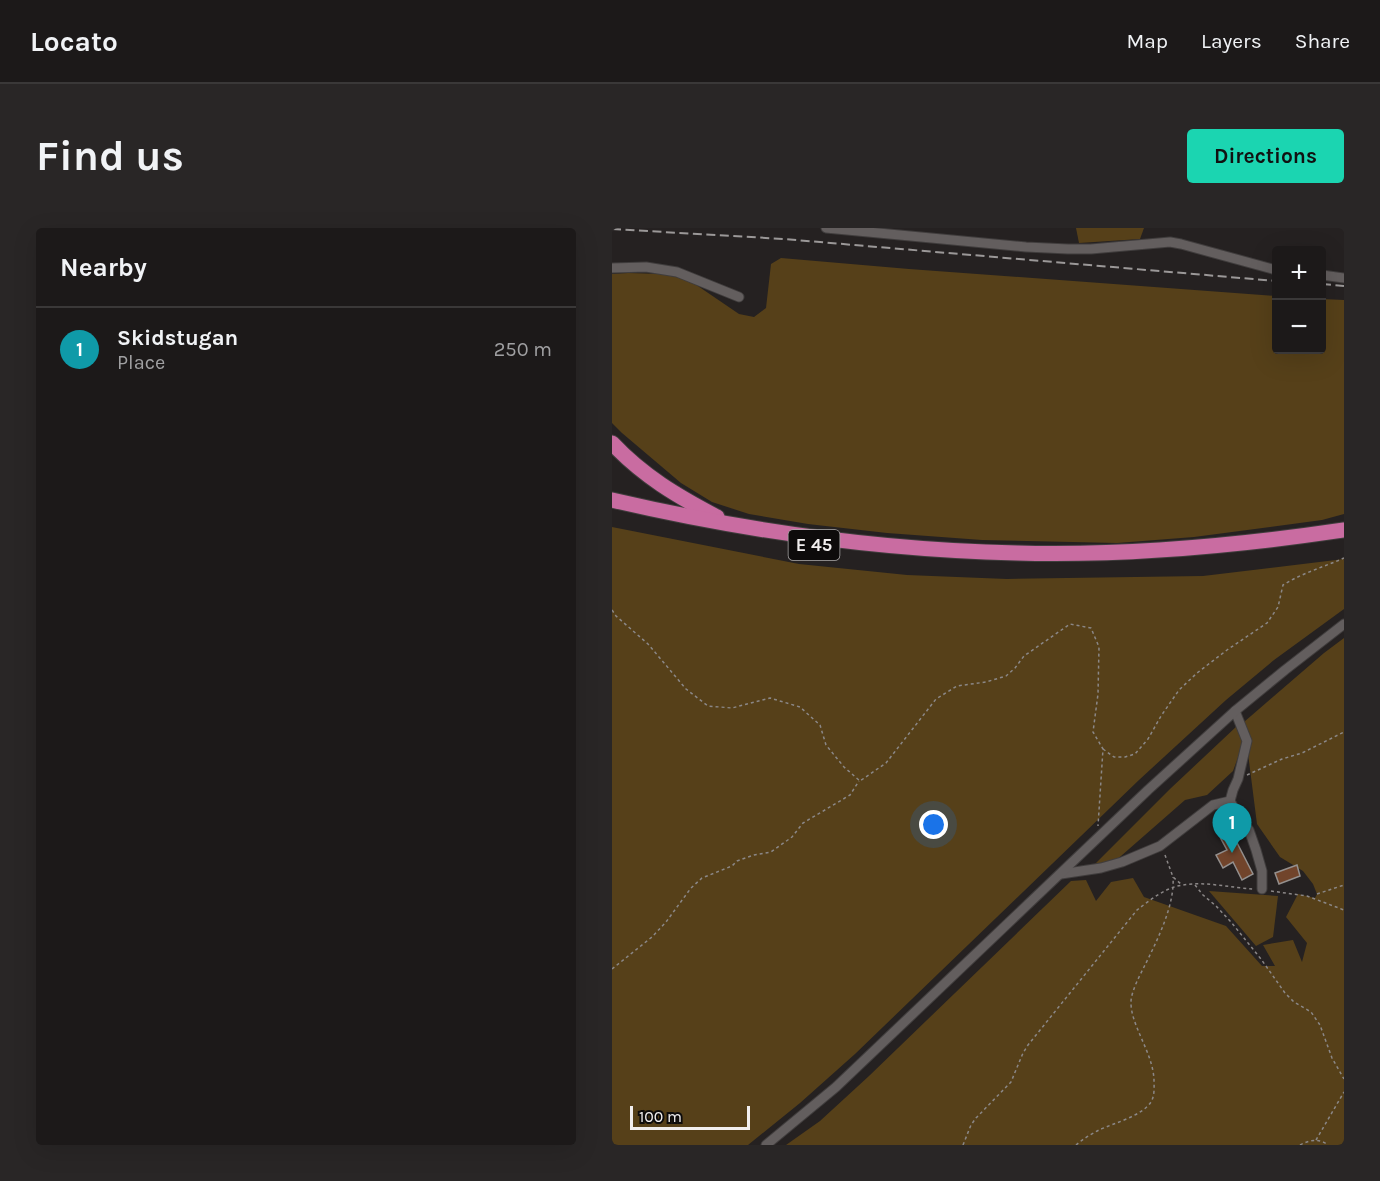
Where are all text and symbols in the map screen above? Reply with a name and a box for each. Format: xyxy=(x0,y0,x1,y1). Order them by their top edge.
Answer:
text: Locato xyxy=(30,25,118,58)
text: Map xyxy=(1126,29,1168,53)
text: Layers xyxy=(1201,29,1262,53)
text: Share xyxy=(1295,29,1350,53)
button: Directions xyxy=(1187,129,1344,183)
text: Find us xyxy=(36,131,184,181)
map controls xyxy=(1272,246,1326,354)
button: + xyxy=(1272,246,1326,300)
text: Nearby xyxy=(60,252,147,283)
button: − xyxy=(1272,300,1326,354)
text: Skidstugan xyxy=(117,325,238,351)
text: 1 xyxy=(76,338,83,361)
text: 250 m xyxy=(494,338,552,361)
text: Place xyxy=(117,351,165,374)
road number: E 45 xyxy=(788,530,840,560)
pin: 1 xyxy=(1212,804,1252,853)
your location xyxy=(919,810,948,839)
scale bar xyxy=(630,1103,750,1130)
text: 100 m xyxy=(639,1107,682,1126)

